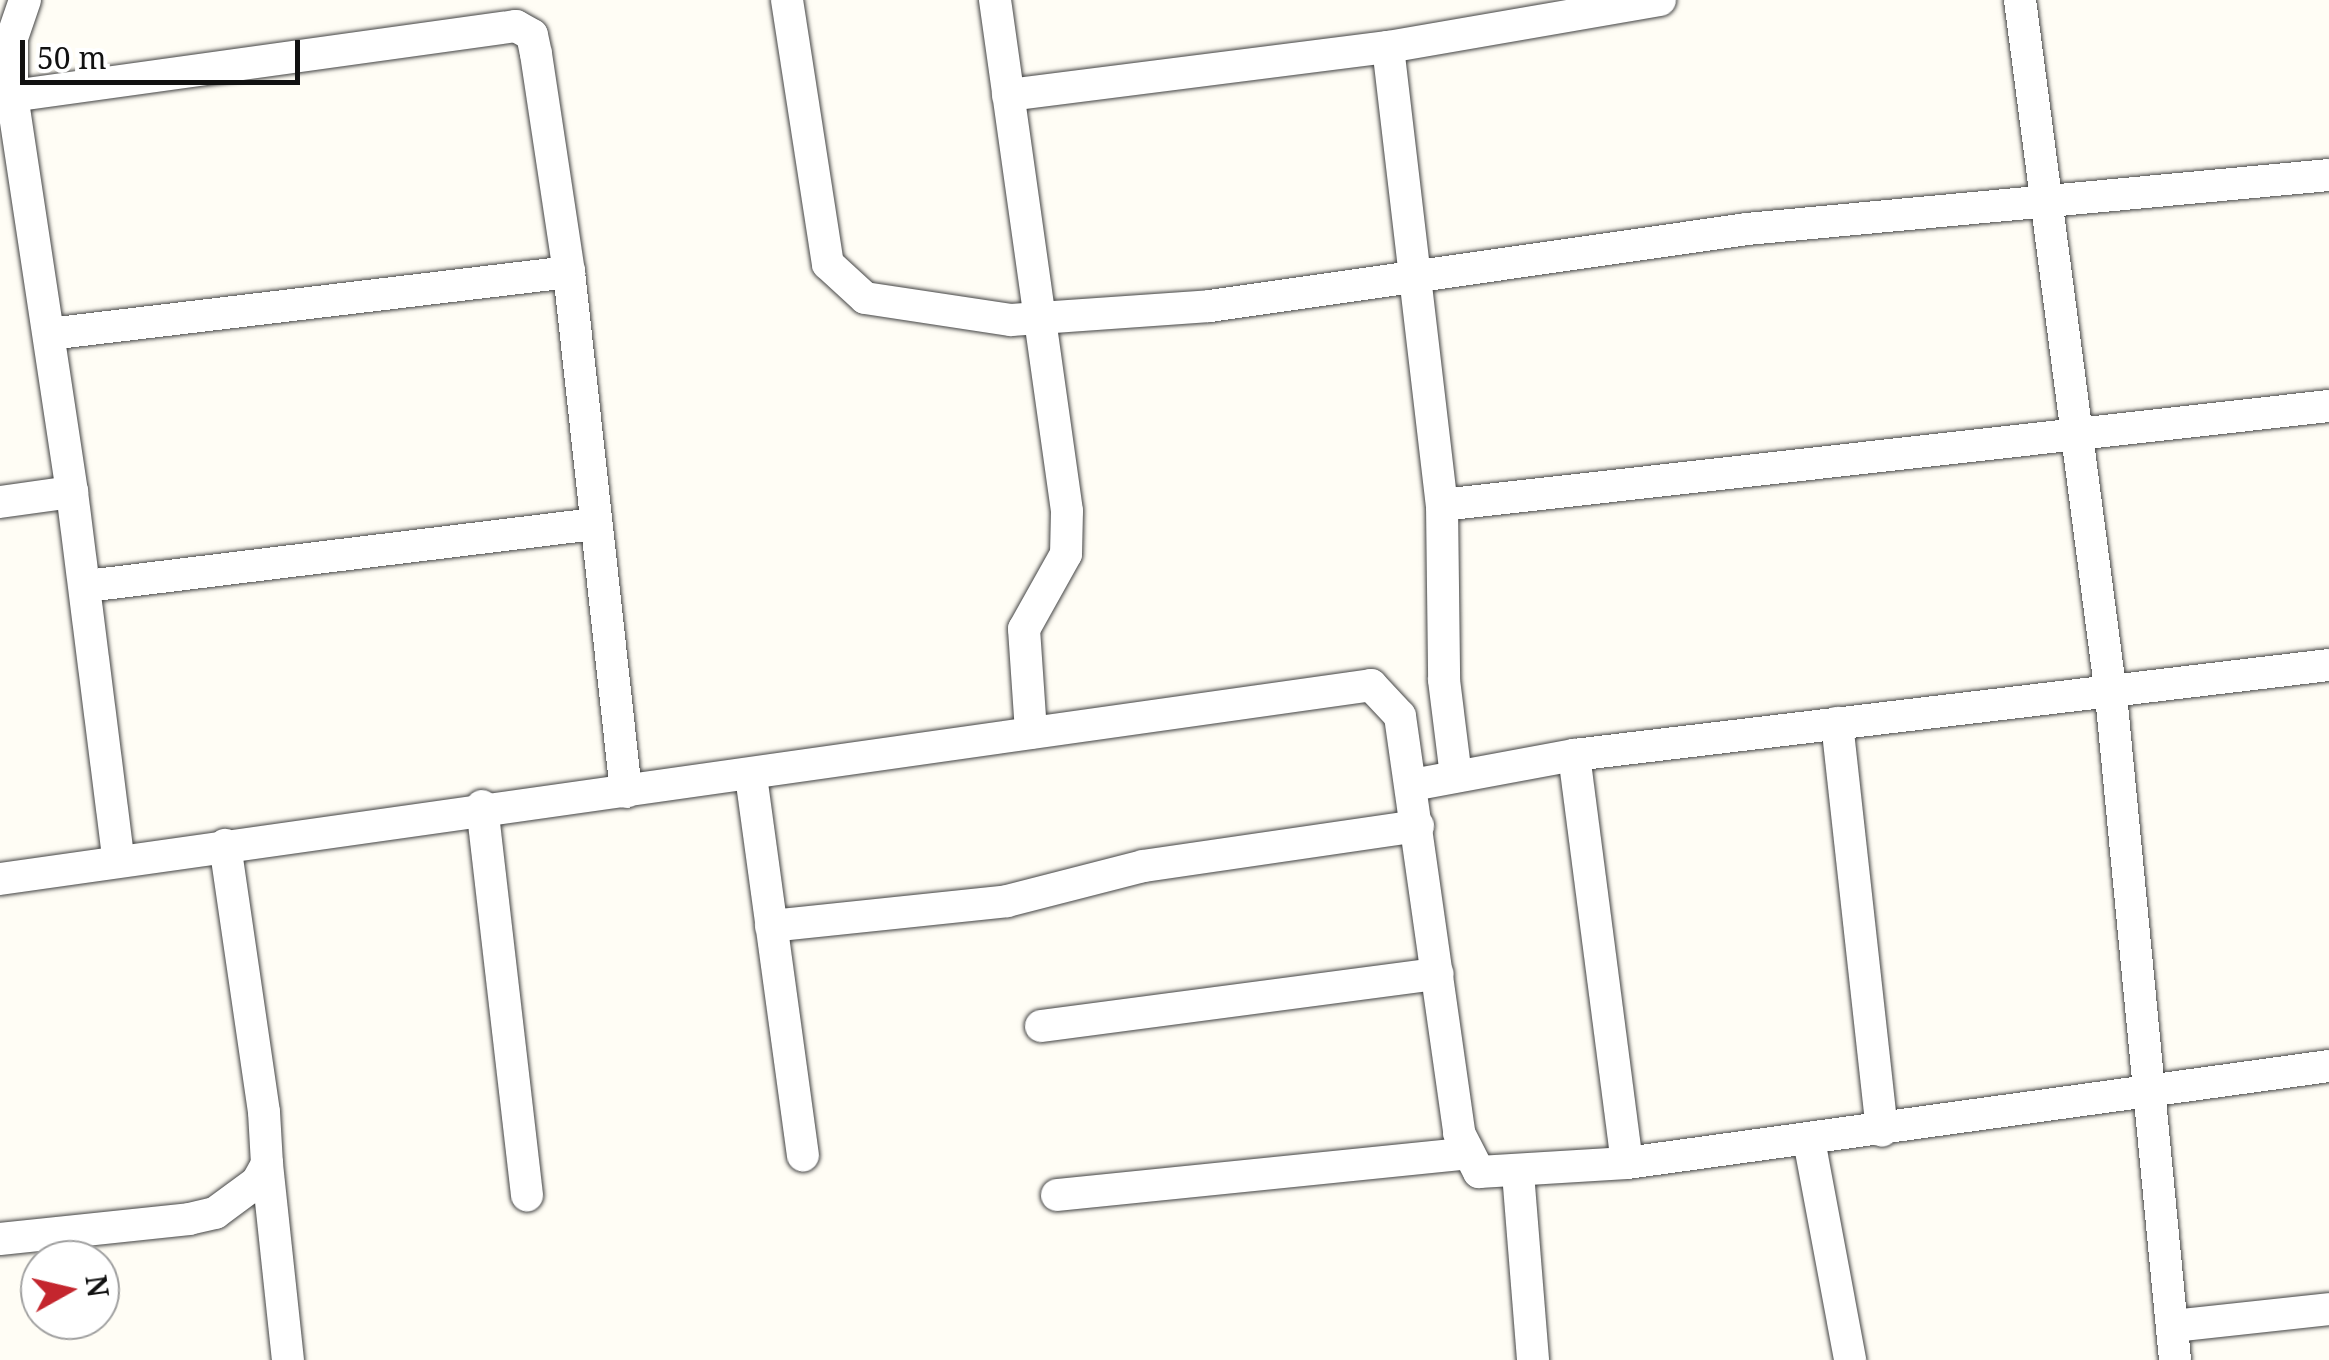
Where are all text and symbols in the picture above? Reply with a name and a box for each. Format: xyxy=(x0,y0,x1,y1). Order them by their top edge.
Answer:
scale bar xyxy=(25,20,305,82)
text: 50 m xyxy=(37,37,107,78)
north arrow xyxy=(20,1240,120,1340)
text: N xyxy=(77,1273,118,1300)

